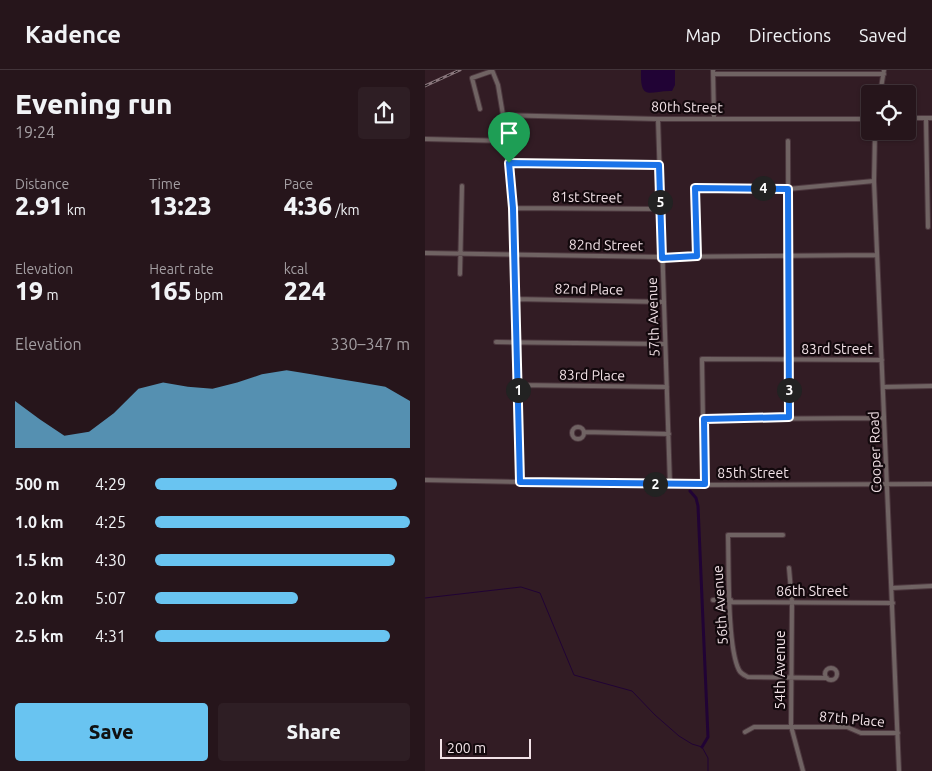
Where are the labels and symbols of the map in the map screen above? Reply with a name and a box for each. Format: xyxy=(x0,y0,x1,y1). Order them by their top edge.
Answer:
street label: 80th Street xyxy=(651,98,723,116)
pin xyxy=(488,112,530,163)
pin: 4 xyxy=(751,176,775,200)
street label: 81st Street xyxy=(552,188,622,206)
pin: 5 xyxy=(647,190,673,214)
street label: 82nd Street xyxy=(569,236,644,254)
street label: 57th Avenue xyxy=(644,277,662,357)
street label: 82nd Place xyxy=(555,280,623,298)
street label: 83rd Street xyxy=(801,341,873,357)
street label: 83rd Place xyxy=(559,366,625,384)
pin: 1 xyxy=(505,378,531,402)
pin: 3 xyxy=(777,378,801,402)
street label: Cooper Road xyxy=(866,411,884,493)
street label: 85th Street xyxy=(717,465,789,481)
pin: 2 xyxy=(643,472,667,496)
street label: 56th Avenue xyxy=(709,565,731,645)
street label: 86th Street xyxy=(776,583,848,599)
street label: 54th Avenue xyxy=(772,630,788,710)
street label: 87th Place xyxy=(818,708,886,730)
scale bar xyxy=(440,736,531,759)

